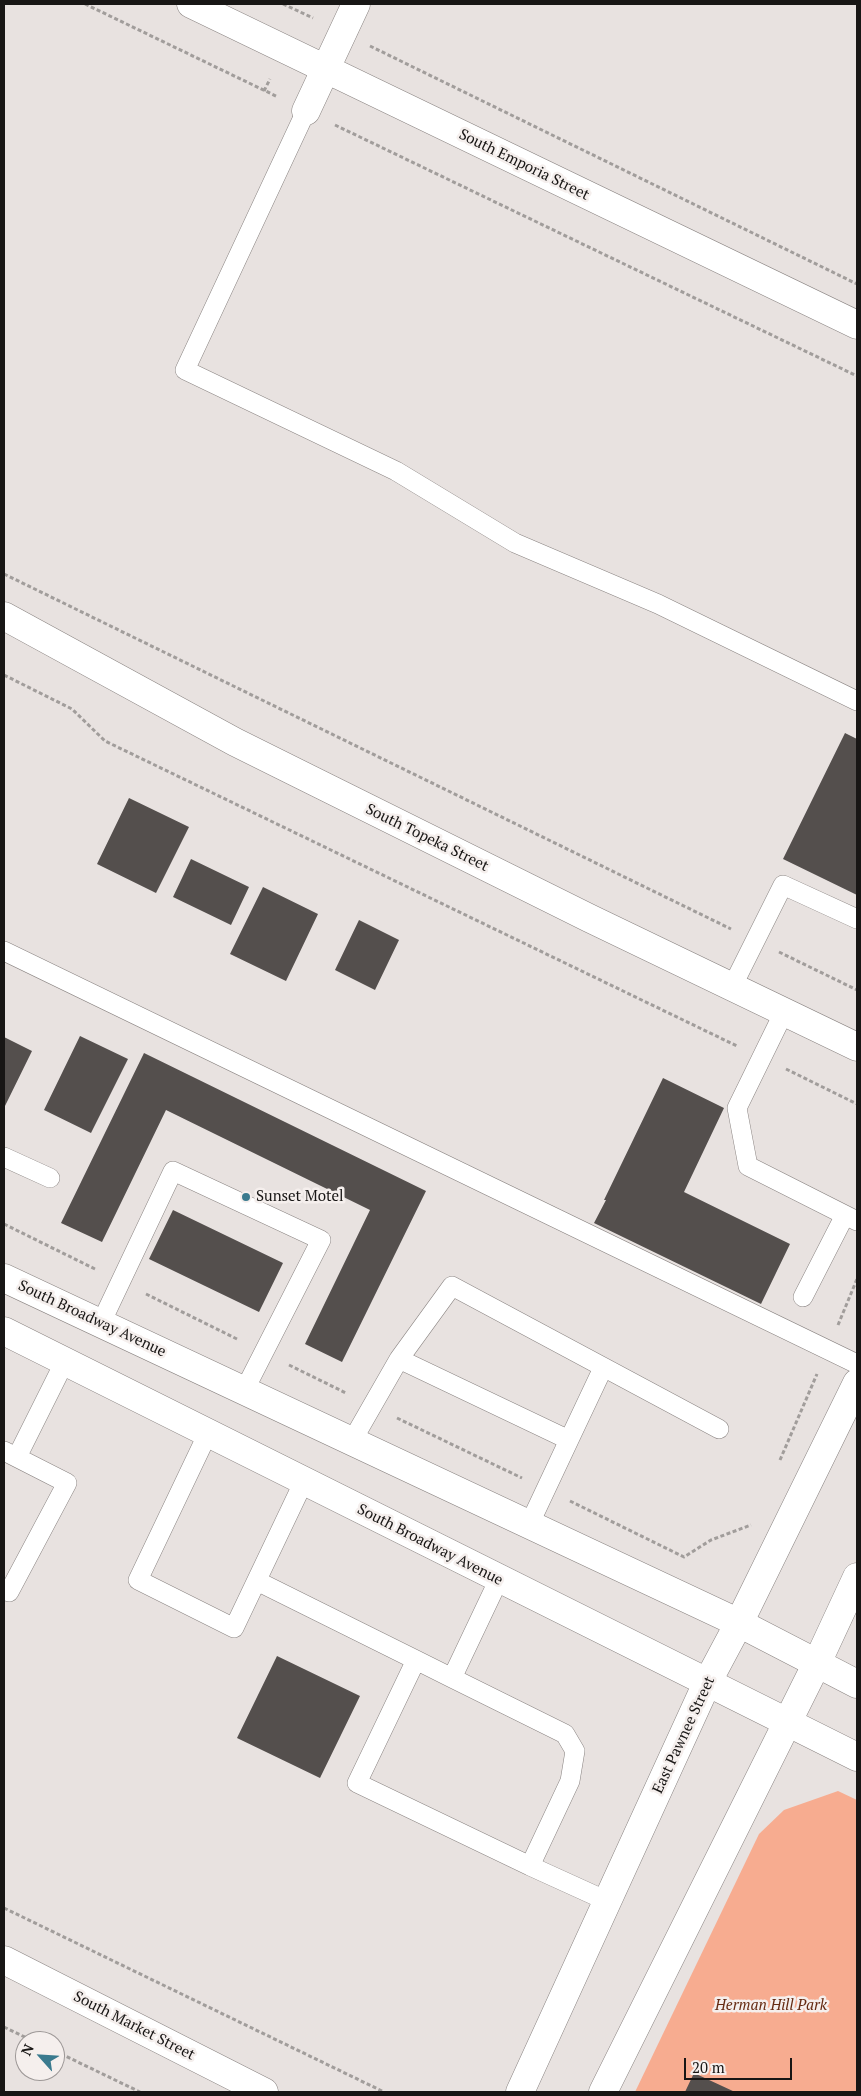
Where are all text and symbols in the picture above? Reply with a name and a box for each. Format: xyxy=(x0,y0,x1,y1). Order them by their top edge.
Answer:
street label: South Emporia Street xyxy=(456,126,592,204)
street label: South Topeka Street xyxy=(363,800,491,876)
place label: Sunset Motel xyxy=(256,1188,344,1206)
marker: Sunset Motel xyxy=(240,1191,252,1203)
street label: South Broadway Avenue xyxy=(15,1277,169,1361)
street label: South Broadway Avenue xyxy=(354,1500,506,1590)
street label: East Pawnee Street xyxy=(649,1674,719,1796)
street label: South Market Street xyxy=(70,1988,198,2064)
park label: Herman Hill Park xyxy=(715,1997,827,2015)
north arrow xyxy=(15,2031,65,2081)
text: N xyxy=(16,2041,38,2059)
scale bar xyxy=(686,2048,794,2080)
text: 20 m xyxy=(692,2057,725,2077)

